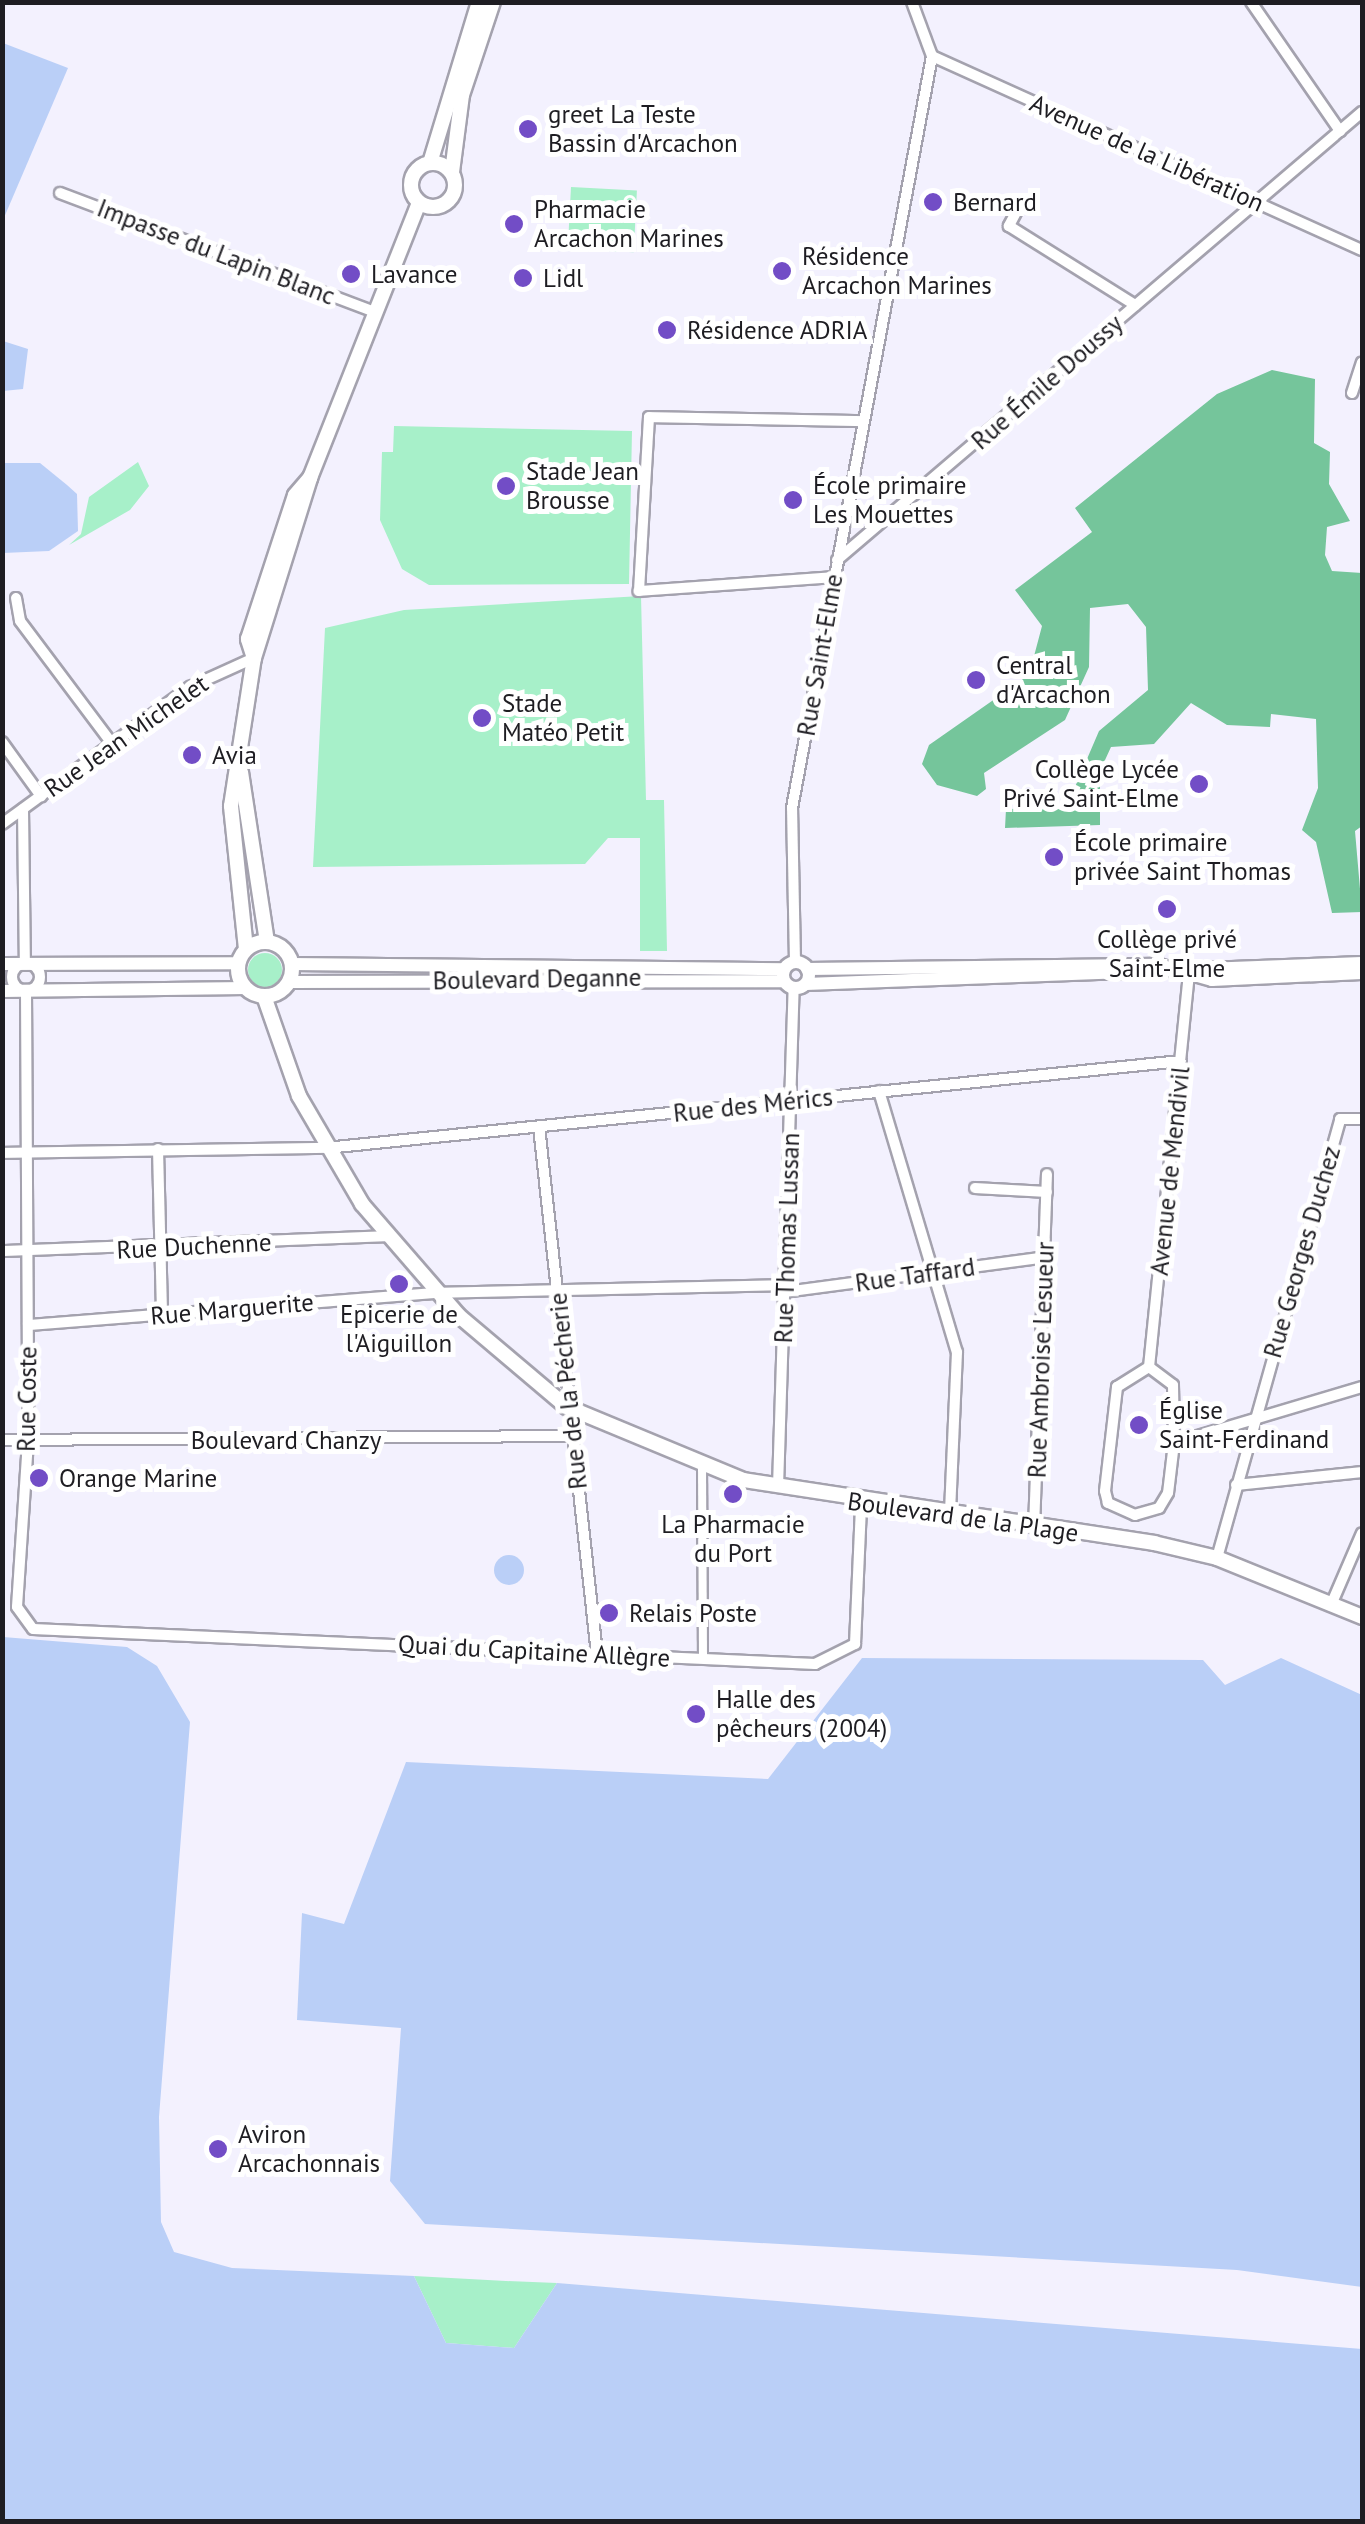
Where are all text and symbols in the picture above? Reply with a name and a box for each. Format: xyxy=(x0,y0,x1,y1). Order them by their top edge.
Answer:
street label: Avenue de la Libération xyxy=(1025,88,1269,218)
place label: greet La Teste Bassin d'Arcachon xyxy=(548,100,738,159)
marker: greet La Teste Bassin d'Arcachon xyxy=(517,118,539,140)
place label: Bernard xyxy=(953,187,1037,217)
marker: Bernard xyxy=(922,191,944,213)
street label: Impasse du Lapin Blanc xyxy=(93,193,339,311)
place label: Pharmacie Arcachon Marines xyxy=(534,195,724,254)
marker: Pharmacie Arcachon Marines xyxy=(503,213,525,235)
place label: Résidence Arcachon Marines xyxy=(802,242,992,301)
place label: Lavance xyxy=(371,259,457,289)
marker: Résidence Arcachon Marines xyxy=(771,260,793,282)
marker: Lavance xyxy=(340,263,362,285)
place label: Lidl xyxy=(543,263,583,293)
marker: Lidl xyxy=(512,267,534,289)
street label: Rue Émile Doussy xyxy=(965,308,1129,456)
place label: Résidence ADRIA xyxy=(687,315,868,345)
marker: Résidence ADRIA xyxy=(656,319,678,341)
place label: Stade Jean Brousse xyxy=(526,457,639,516)
place label: École primaire Les Mouettes xyxy=(813,471,966,530)
marker: Stade Jean Brousse xyxy=(495,475,517,497)
marker: École primaire Les Mouettes xyxy=(782,489,804,511)
street label: Rue Saint-Elme xyxy=(791,572,849,738)
place label: Central d'Arcachon xyxy=(996,651,1111,710)
street label: Rue Jean Michelet xyxy=(38,668,214,804)
marker: Central d'Arcachon xyxy=(965,669,987,691)
place label: Stade Matéo Petit xyxy=(502,689,624,748)
marker: Stade Matéo Petit xyxy=(471,707,493,729)
place label: Avia xyxy=(212,740,257,770)
marker: Avia xyxy=(181,744,203,766)
place label: Collège Lycée Privé Saint-Elme xyxy=(1003,755,1179,814)
marker: Collège Lycée Privé Saint-Elme xyxy=(1188,773,1210,795)
place label: École primaire privée Saint Thomas xyxy=(1074,828,1292,887)
marker: École primaire privée Saint Thomas xyxy=(1043,846,1065,868)
marker: Collège privé Saint-Elme xyxy=(1156,898,1178,920)
place label: Collège privé Saint-Elme xyxy=(1097,925,1237,984)
street label: Boulevard Deganne xyxy=(432,962,642,996)
street label: Avenue de Mendivil xyxy=(1144,1065,1196,1277)
street label: Rue des Mérics xyxy=(672,1082,834,1128)
street label: Rue Thomas Lussan xyxy=(768,1132,806,1344)
street label: Rue Georges Duchez xyxy=(1257,1143,1347,1361)
street label: Rue Duchenne xyxy=(116,1227,272,1265)
street label: Rue Ambroise Lesueur xyxy=(1022,1241,1060,1479)
street label: Rue Taffard xyxy=(853,1252,977,1298)
marker: Epicerie de l'Aiguillon xyxy=(388,1273,410,1295)
street label: Rue Marguerite xyxy=(149,1287,315,1331)
street label: Rue de la Pécherie xyxy=(543,1291,593,1491)
place label: Epicerie de l'Aiguillon xyxy=(340,1300,458,1359)
street label: Rue Coste xyxy=(11,1346,43,1452)
place label: Église Saint-Ferdinand xyxy=(1159,1396,1329,1455)
marker: Église Saint-Ferdinand xyxy=(1128,1414,1150,1436)
street label: Boulevard Chanzy xyxy=(191,1425,381,1455)
place label: Orange Marine xyxy=(59,1463,217,1493)
marker: Orange Marine xyxy=(28,1467,50,1489)
marker: La Pharmacie du Port xyxy=(722,1483,744,1505)
street label: Boulevard de la Plage xyxy=(846,1486,1080,1548)
place label: La Pharmacie du Port xyxy=(661,1510,805,1569)
place label: Relais Poste xyxy=(629,1598,757,1628)
marker: Relais Poste xyxy=(598,1602,620,1624)
street label: Quai du Capitaine Allègre xyxy=(397,1629,671,1673)
place label: Halle des pêcheurs (2004) xyxy=(716,1685,887,1744)
marker: Halle des pêcheurs (2004) xyxy=(685,1703,707,1725)
place label: Aviron Arcachonnais xyxy=(238,2120,380,2179)
marker: Aviron Arcachonnais xyxy=(207,2138,229,2160)

